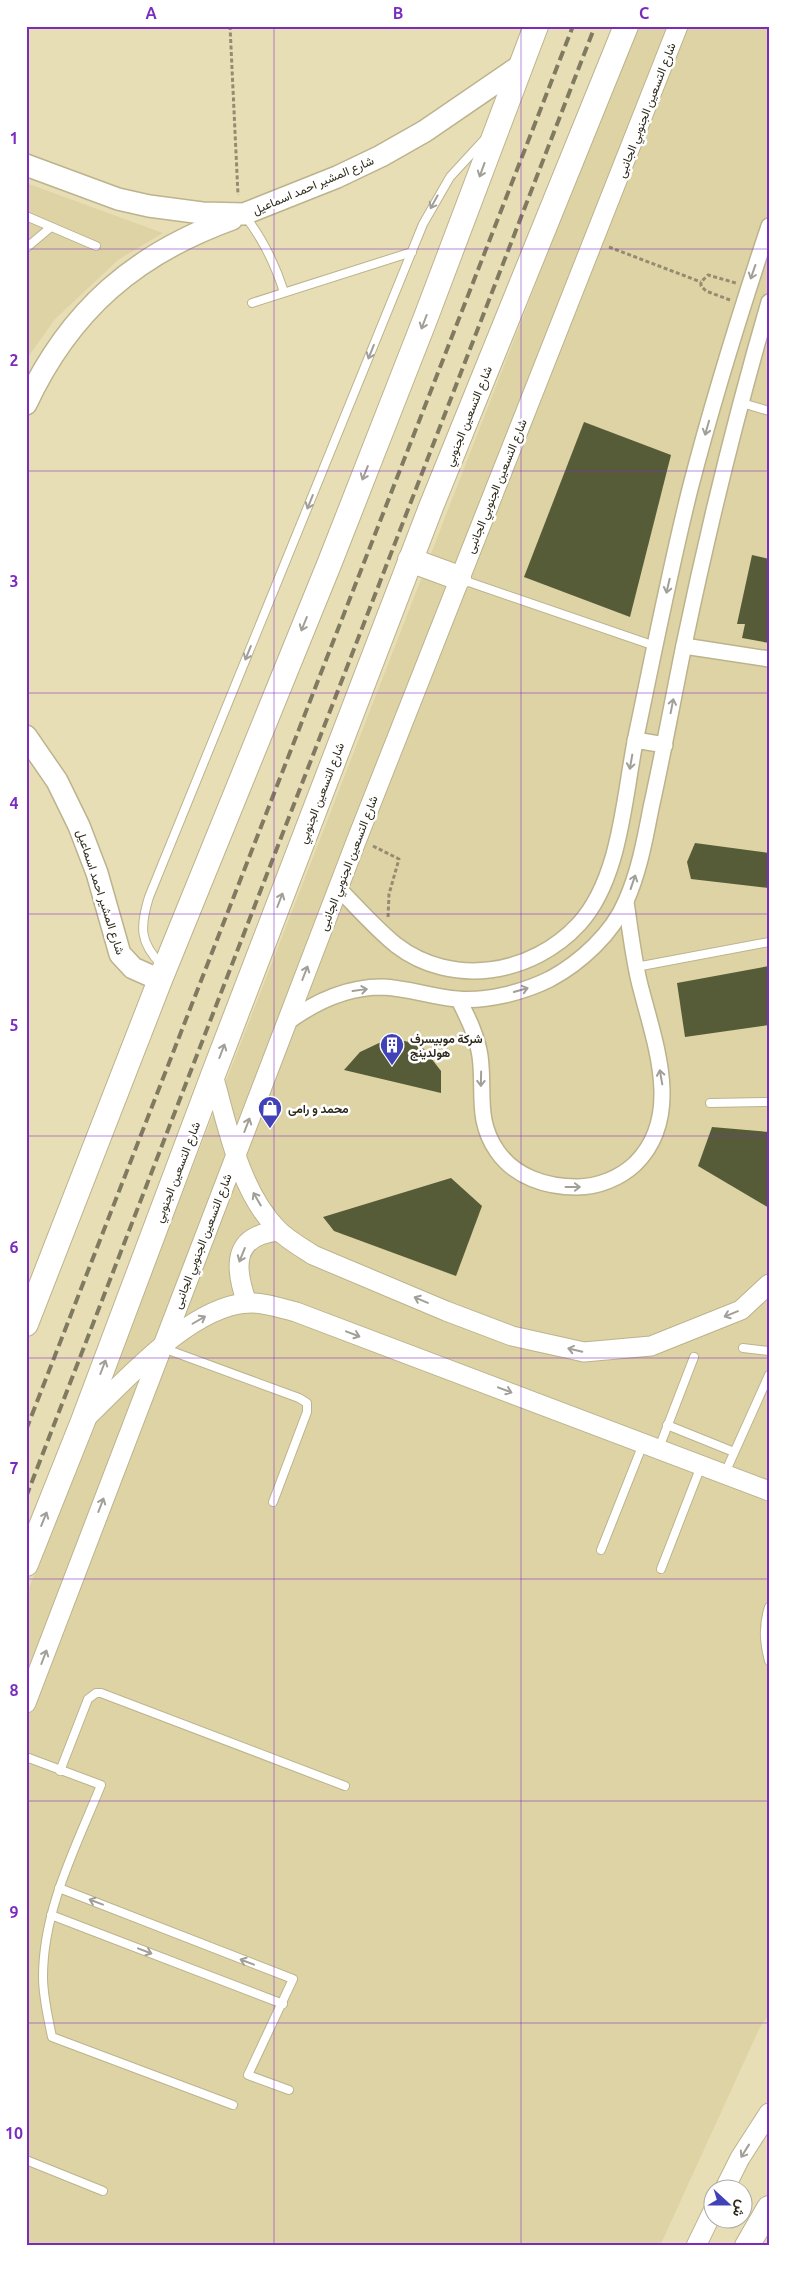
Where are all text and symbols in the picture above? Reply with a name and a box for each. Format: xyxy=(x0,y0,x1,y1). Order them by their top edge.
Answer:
text: A xyxy=(145,4,157,22)
text: B xyxy=(393,4,403,22)
text: C xyxy=(639,4,649,22)
street label: شارع التسعين الجنوبي الجانبى xyxy=(614,41,682,181)
text: 1 xyxy=(9,129,19,147)
street label: شارع المشير احمد اسماعيل xyxy=(250,154,377,219)
one-way arrow xyxy=(477,162,486,178)
one-way arrow xyxy=(429,194,438,209)
one-way arrow xyxy=(748,264,757,279)
one-way arrow xyxy=(419,314,429,329)
one-way arrow xyxy=(366,344,376,359)
text: 2 xyxy=(9,351,19,369)
street label: شارع التسعين الجنوبي xyxy=(442,364,498,469)
street label: شارع التسعين الجنوبي الجانبى xyxy=(463,417,533,557)
one-way arrow xyxy=(702,420,712,436)
one-way arrow xyxy=(360,465,369,481)
one-way arrow xyxy=(305,494,314,509)
text: 3 xyxy=(9,572,19,590)
one-way arrow xyxy=(663,577,672,593)
one-way arrow xyxy=(299,616,309,631)
one-way arrow xyxy=(243,645,253,660)
one-way arrow xyxy=(668,699,678,715)
street label: شارع التسعين الجنوبي xyxy=(296,741,350,847)
one-way arrow xyxy=(626,753,636,769)
text: 4 xyxy=(9,794,19,812)
street label: شارع التسعين الجنوبي الجانبى xyxy=(316,794,384,934)
street label: شارع المشير احمد اسماعيل xyxy=(72,828,127,957)
one-way arrow xyxy=(629,874,638,890)
one-way arrow xyxy=(276,892,285,908)
one-way arrow xyxy=(301,966,310,981)
one-way arrow xyxy=(352,984,368,994)
one-way arrow xyxy=(512,984,528,994)
text: 5 xyxy=(9,1016,19,1034)
building icon: شركة موبيسرف هولدينج xyxy=(379,1032,405,1066)
place label: شركة موبيسرف هولدينج xyxy=(410,1032,483,1061)
one-way arrow xyxy=(218,1044,227,1060)
one-way arrow xyxy=(656,1070,666,1086)
one-way arrow xyxy=(477,1071,486,1087)
shop icon: محمد و رامى xyxy=(257,1095,283,1129)
place label: محمد و رامى xyxy=(288,1102,349,1117)
one-way arrow xyxy=(243,1118,252,1133)
street label: شارع التسعين الجنوبي xyxy=(152,1120,206,1226)
street label: شارع التسعين الجنوبي الجانبى xyxy=(170,1172,238,1312)
one-way arrow xyxy=(564,1182,581,1192)
one-way arrow xyxy=(251,1193,261,1207)
text: 6 xyxy=(9,1238,19,1256)
one-way arrow xyxy=(236,1248,246,1263)
one-way arrow xyxy=(414,1295,429,1305)
one-way arrow xyxy=(724,1309,739,1319)
one-way arrow xyxy=(191,1315,206,1325)
one-way arrow xyxy=(345,1329,360,1339)
one-way arrow xyxy=(568,1345,584,1354)
one-way arrow xyxy=(99,1360,108,1376)
one-way arrow xyxy=(498,1387,513,1396)
text: 7 xyxy=(9,1459,19,1477)
one-way arrow xyxy=(97,1498,106,1514)
one-way arrow xyxy=(40,1512,50,1527)
one-way arrow xyxy=(40,1650,49,1665)
text: 8 xyxy=(9,1681,19,1699)
one-way arrow xyxy=(89,1897,104,1906)
text: 9 xyxy=(9,1903,19,1921)
one-way arrow xyxy=(137,1947,152,1956)
one-way arrow xyxy=(240,1956,255,1966)
text: 10 xyxy=(5,2124,23,2142)
one-way arrow xyxy=(740,2143,750,2157)
north arrow xyxy=(702,2180,752,2230)
text: ش xyxy=(729,2198,751,2220)

